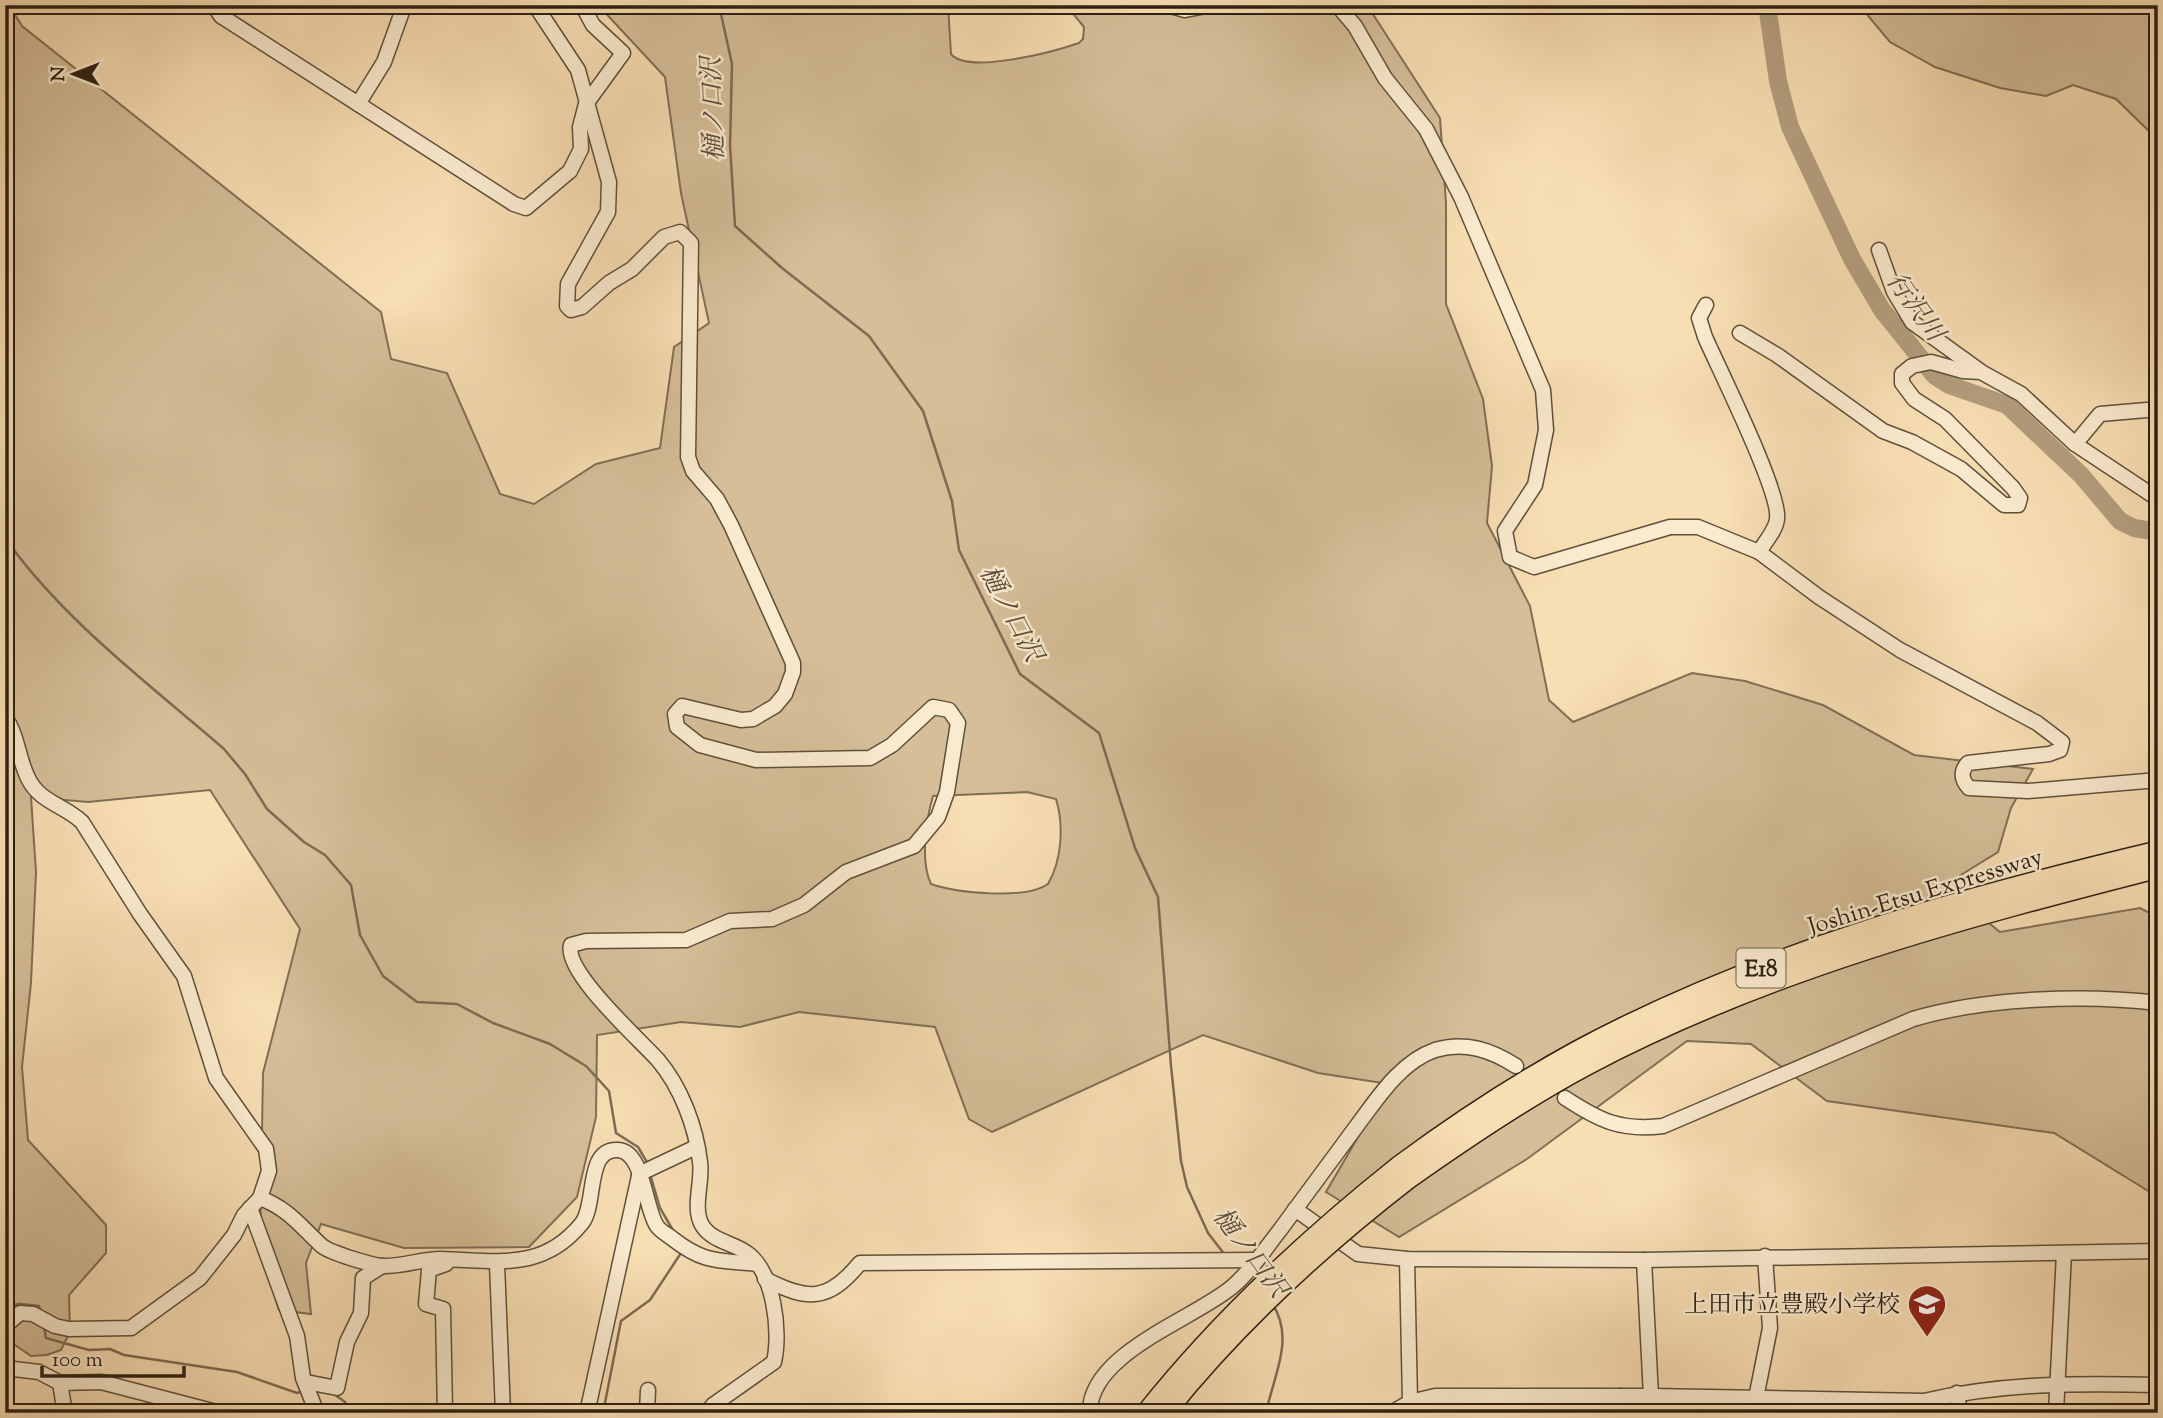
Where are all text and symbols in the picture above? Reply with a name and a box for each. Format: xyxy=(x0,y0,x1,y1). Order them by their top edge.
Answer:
north arrow xyxy=(38,38,108,108)
water label: 樋ノ口沢 xyxy=(694,53,735,162)
text: N xyxy=(46,66,73,82)
water label: 行沢川 xyxy=(1876,265,1954,352)
water label: 樋ノ口沢 xyxy=(969,560,1052,671)
street label: Joshin-Etsu Expressway xyxy=(1802,841,2047,945)
road number: E18 xyxy=(1736,948,1786,987)
water label: 樋ノ口沢 xyxy=(1203,1201,1297,1309)
school or university icon: 上田市立豊殿小学校 xyxy=(1906,1283,1948,1338)
place label: 上田市立豊殿小学校 xyxy=(1684,1289,1900,1323)
scale bar xyxy=(42,1334,184,1378)
text: 100 m xyxy=(52,1346,103,1376)

